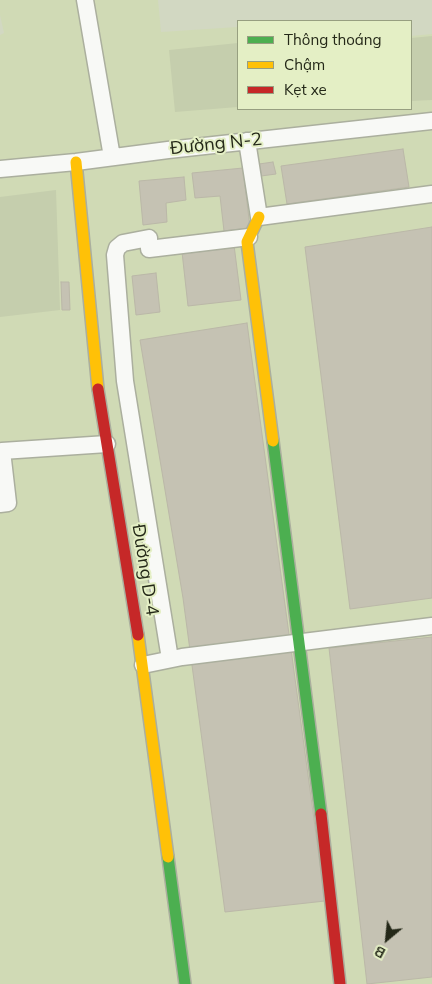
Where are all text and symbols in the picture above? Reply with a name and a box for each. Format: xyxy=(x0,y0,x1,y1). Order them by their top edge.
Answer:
legend xyxy=(237,20,412,110)
text: Thông thoáng xyxy=(284,30,382,49)
text: Chậm xyxy=(284,55,325,74)
text: Kẹt xe xyxy=(284,80,327,99)
street label: Đường N-2 xyxy=(169,128,263,160)
street label: Đường D-4 xyxy=(127,523,163,617)
north arrow xyxy=(362,914,412,964)
text: B xyxy=(371,942,388,962)

